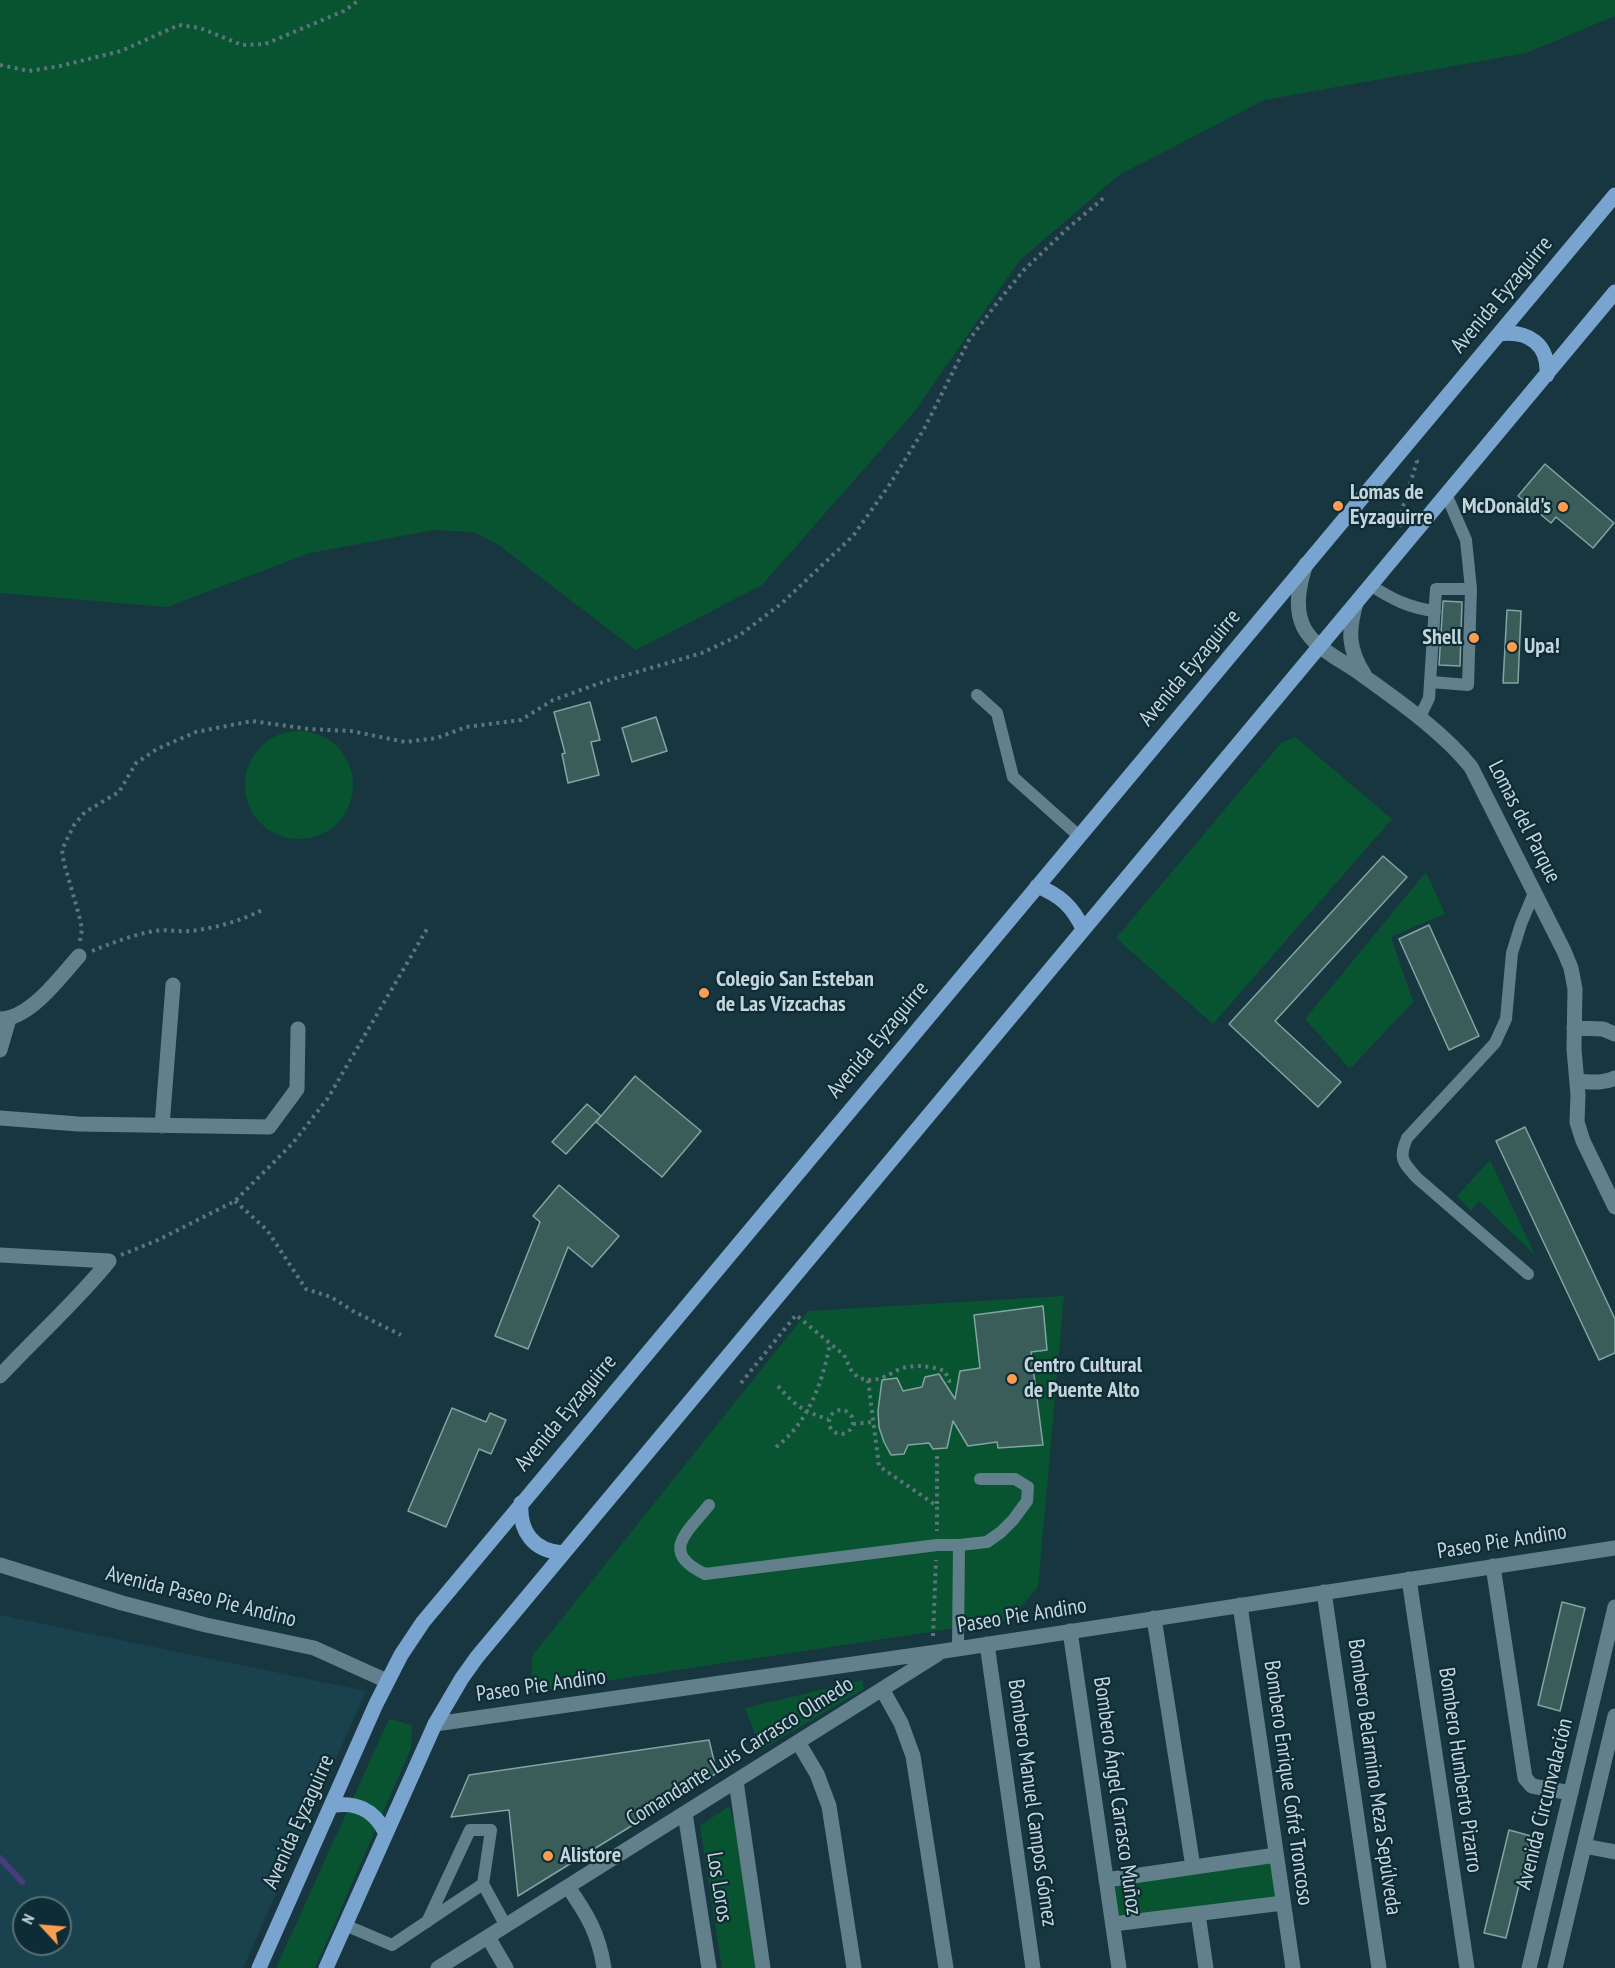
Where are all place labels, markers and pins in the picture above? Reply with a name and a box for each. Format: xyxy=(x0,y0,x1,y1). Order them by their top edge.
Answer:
place label: Lomas de Eyzaguirre xyxy=(1350,480,1433,532)
place label: McDonald's xyxy=(1462,494,1551,520)
marker: Lomas de Eyzaguirre xyxy=(1331,499,1345,513)
marker: McDonald's xyxy=(1556,500,1570,514)
place label: Shell xyxy=(1422,625,1462,651)
marker: Shell xyxy=(1467,631,1481,645)
place label: Upa! xyxy=(1524,634,1560,660)
marker: Upa! xyxy=(1505,640,1519,654)
place label: Colegio San Esteban de Las Vizcachas xyxy=(716,967,874,1018)
marker: Colegio San Esteban de Las Vizcachas xyxy=(697,986,711,1000)
place label: Centro Cultural de Puente Alto xyxy=(1024,1353,1142,1404)
marker: Centro Cultural de Puente Alto xyxy=(1005,1372,1019,1386)
place label: Alistore xyxy=(560,1843,621,1869)
marker: Alistore xyxy=(541,1849,555,1863)

